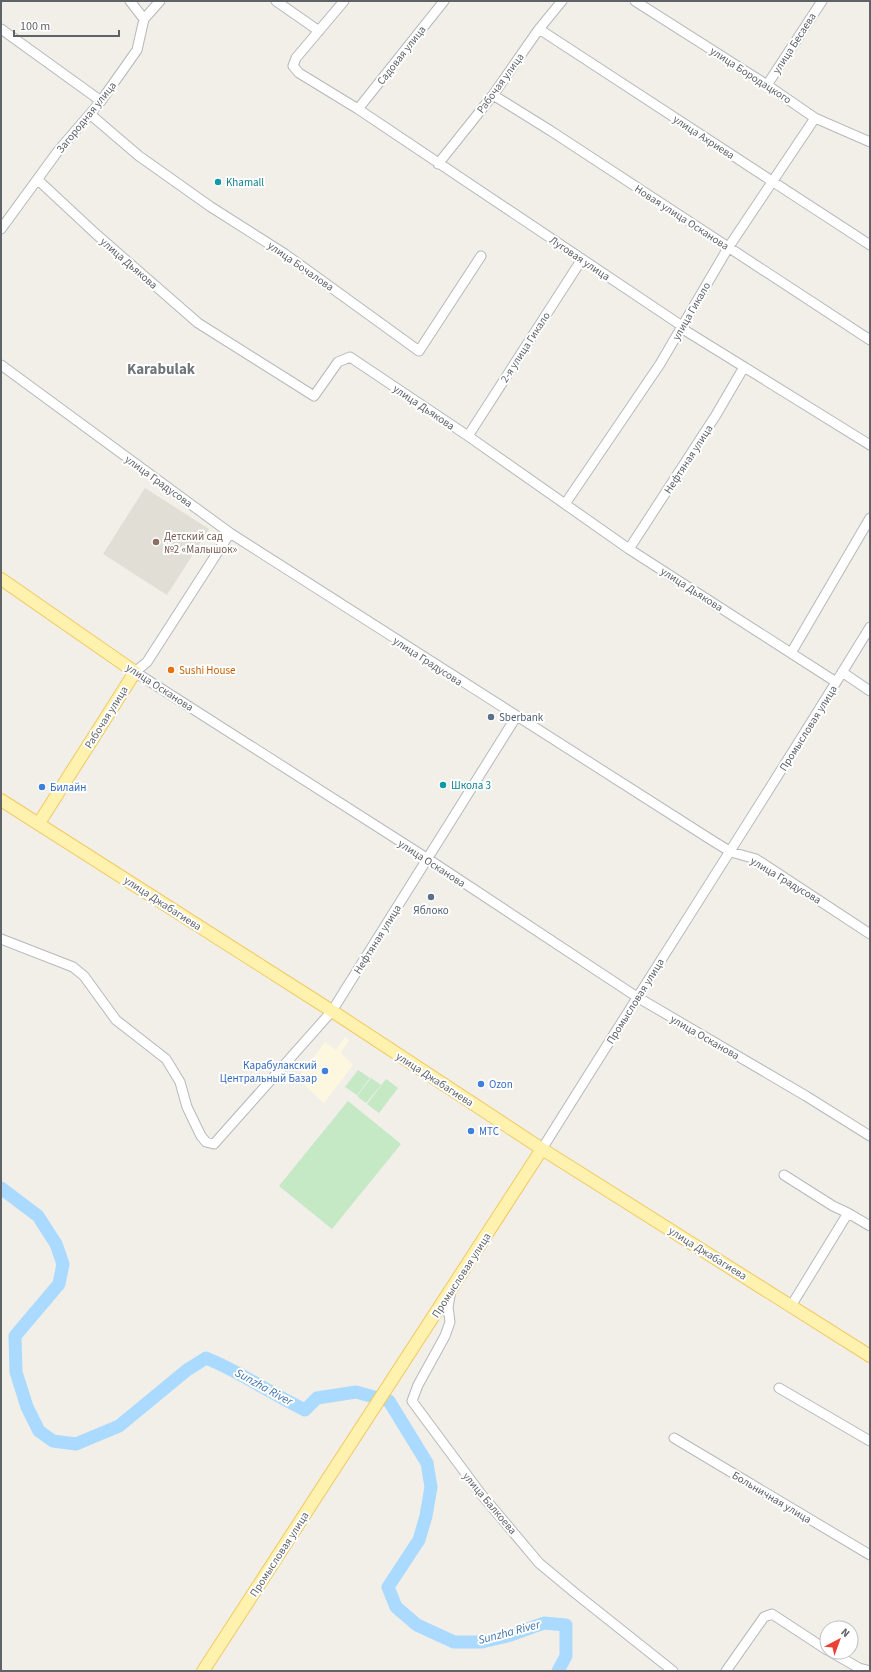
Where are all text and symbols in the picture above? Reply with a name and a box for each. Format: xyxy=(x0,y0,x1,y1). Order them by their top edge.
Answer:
street label: улица Бесаева xyxy=(769,10,820,77)
scale bar xyxy=(14,12,119,38)
text: 100 m xyxy=(20,18,50,35)
street label: Садовая улица xyxy=(373,23,429,88)
street label: улица Бородацкого xyxy=(707,43,794,107)
street label: Рабочая улица xyxy=(473,50,527,116)
street label: Загородная улица xyxy=(53,78,120,156)
street label: улица Ахриева xyxy=(670,112,738,163)
place label: Khamall xyxy=(226,175,264,190)
marker: Khamall xyxy=(213,177,223,187)
street label: Новая улица Осканова xyxy=(632,181,732,254)
street label: Луговая улица xyxy=(547,233,613,284)
street label: улица Дьякова xyxy=(97,234,161,292)
street label: улица Бочалова xyxy=(265,238,337,295)
street label: улица Гикало xyxy=(669,279,714,343)
street label: 2-я улица Гикало xyxy=(497,309,554,385)
district label: Karabulak xyxy=(127,359,196,380)
street label: улица Дьякова xyxy=(390,381,458,434)
street label: Нефтяная улица xyxy=(661,422,716,497)
street label: улица Градусова xyxy=(122,452,196,511)
place label: Детский сад №2 «Малышок» xyxy=(164,529,237,557)
marker: Детский сад №2 «Малышок» xyxy=(151,537,161,547)
street label: улица Дьякова xyxy=(658,564,726,615)
street label: улица Градусова xyxy=(390,633,465,690)
street label: улица Осканова xyxy=(123,660,196,715)
place label: Sushi House xyxy=(179,663,236,678)
marker: Sushi House xyxy=(166,665,176,675)
street label: Рабочая улица xyxy=(81,683,132,751)
street label: Промысловая улица xyxy=(776,683,841,774)
place label: Sberbank xyxy=(499,710,544,725)
marker: Sberbank xyxy=(486,712,496,722)
place label: Школа 3 xyxy=(451,778,491,793)
place label: Билайн xyxy=(50,780,86,795)
marker: Школа 3 xyxy=(438,780,448,790)
marker: Билайн xyxy=(37,782,47,792)
street label: улица Осканова xyxy=(395,836,468,891)
street label: улица Градусова xyxy=(748,853,824,908)
street label: улица Джабагиева xyxy=(121,873,204,934)
marker: Яблоко xyxy=(426,892,436,902)
street label: Нефтяная улица xyxy=(350,902,405,977)
place label: Яблоко xyxy=(413,903,449,918)
street label: Промысловая улица xyxy=(603,956,668,1047)
street label: улица Осканова xyxy=(667,1012,742,1063)
street label: улица Джабагиева xyxy=(393,1049,476,1110)
place label: Карабулакский Центральный Базар xyxy=(220,1058,317,1086)
marker: Карабулакский Центральный Базар xyxy=(320,1066,330,1076)
place label: Ozon xyxy=(489,1077,513,1092)
marker: Ozon xyxy=(476,1079,486,1089)
place label: МТС xyxy=(479,1124,499,1139)
marker: МТС xyxy=(466,1126,476,1136)
street label: улица Джабагиева xyxy=(666,1223,750,1284)
street label: Промысловая улица xyxy=(428,1230,494,1321)
water label: Sunzha River xyxy=(232,1365,296,1411)
street label: Больничная улица xyxy=(729,1468,814,1527)
street label: улица Балкоева xyxy=(459,1469,520,1537)
street label: Промысловая улица xyxy=(246,1509,312,1600)
water label: Sunzha River xyxy=(476,1616,543,1649)
north arrow xyxy=(819,1620,859,1660)
text: N xyxy=(838,1625,853,1641)

